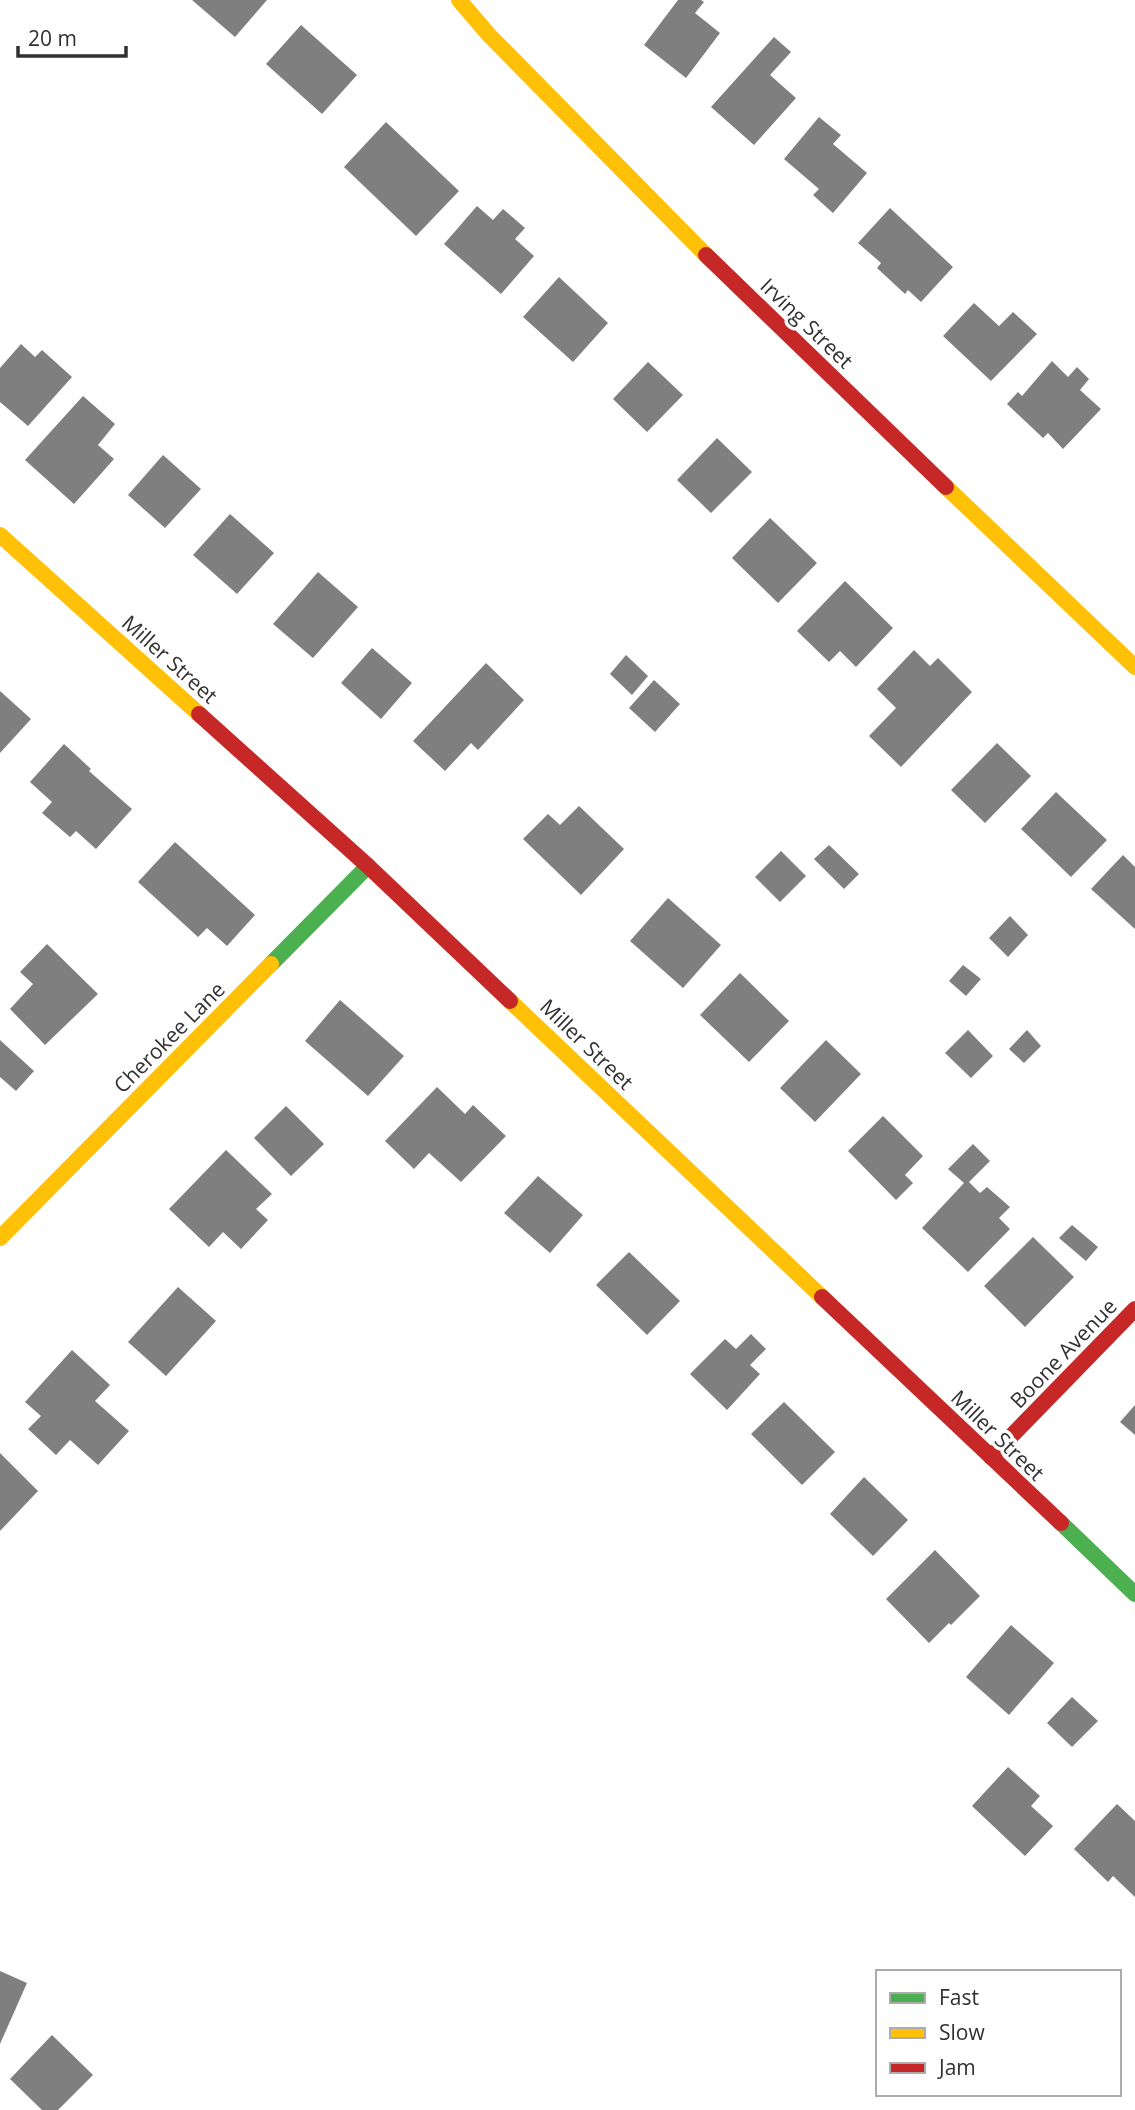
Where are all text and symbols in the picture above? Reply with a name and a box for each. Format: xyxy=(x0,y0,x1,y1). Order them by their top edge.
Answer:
scale bar xyxy=(18,14,126,58)
text: 20 m xyxy=(28,24,77,52)
street label: Irving Street xyxy=(755,272,859,374)
street label: Miller Street xyxy=(116,609,224,709)
street label: Cherokee Lane xyxy=(107,975,231,1099)
street label: Miller Street xyxy=(534,992,640,1096)
street label: Boone Avenue xyxy=(1004,1292,1122,1414)
street label: Miller Street xyxy=(945,1383,1051,1487)
legend xyxy=(876,1970,1121,2096)
text: Fast xyxy=(939,1983,979,2011)
text: Slow xyxy=(939,2018,985,2046)
text: Jam xyxy=(937,2053,976,2081)

